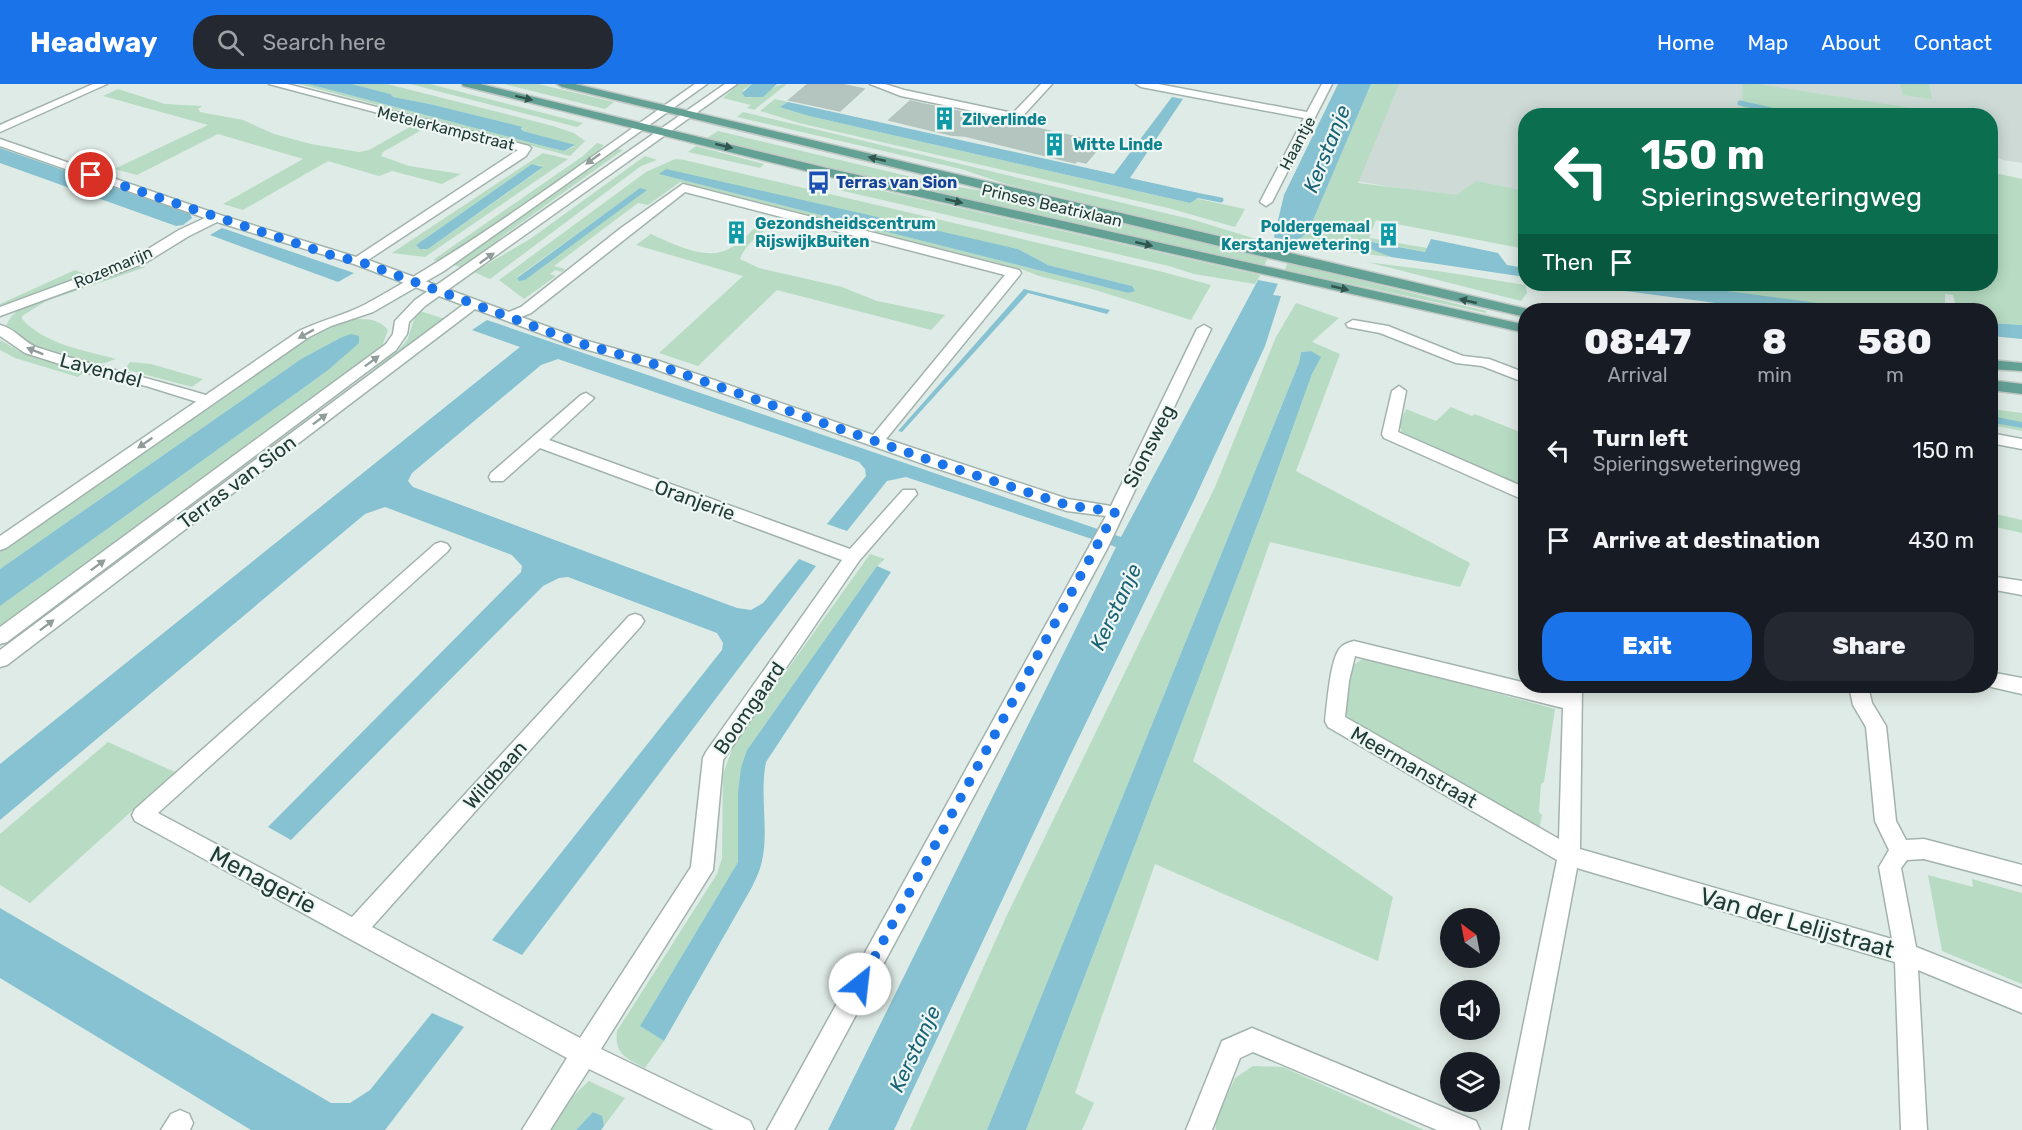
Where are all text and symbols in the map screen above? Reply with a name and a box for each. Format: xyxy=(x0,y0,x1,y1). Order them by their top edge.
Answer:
search box xyxy=(193,15,613,69)
text: Headway xyxy=(30,26,157,59)
icon: search xyxy=(214,26,247,59)
text: Search here xyxy=(262,29,386,56)
text: Home xyxy=(1657,30,1714,55)
text: Map xyxy=(1747,30,1788,55)
text: About xyxy=(1821,30,1881,55)
text: Contact xyxy=(1914,30,1992,55)
one-way arrow xyxy=(514,93,533,103)
water label: Kerstanje xyxy=(1298,101,1356,196)
street label: Metelerkampstraat xyxy=(375,102,516,155)
building icon: Zilverlinde xyxy=(931,106,957,132)
place label: Zilverlinde xyxy=(962,110,1047,129)
street label: Haantje xyxy=(1275,113,1319,173)
text: 150 m xyxy=(1641,130,1765,180)
building icon: Witte Linde xyxy=(1042,131,1068,157)
icon: left xyxy=(1542,132,1620,210)
place label: Witte Linde xyxy=(1073,135,1163,154)
one-way arrow xyxy=(714,141,733,151)
pin xyxy=(65,149,116,200)
one-way arrow xyxy=(585,153,601,165)
one-way arrow xyxy=(868,154,887,163)
icon: arrive xyxy=(74,158,107,191)
bus stop icon: Terras van Sion xyxy=(805,169,831,195)
place label: Terras van Sion xyxy=(836,173,957,192)
street label: Prinses Beatrixlaan xyxy=(980,180,1124,231)
text: Spieringsweteringweg xyxy=(1641,181,1922,213)
one-way arrow xyxy=(945,197,963,207)
place label: Gezondsheidscentrum RijswijkBuiten xyxy=(755,214,936,251)
place label: Poldergemaal Kerstanjewetering xyxy=(1221,217,1370,254)
building icon: Gezondsheidscentrum RijswijkBuiten xyxy=(724,219,750,245)
building icon: Poldergemaal Kerstanjewetering xyxy=(1375,222,1401,248)
one-way arrow xyxy=(1135,240,1153,250)
street label: Rozemarijn xyxy=(71,242,155,292)
icon: arrive xyxy=(1605,246,1638,279)
text: Then xyxy=(1542,249,1593,276)
one-way arrow xyxy=(479,253,495,264)
one-way arrow xyxy=(1330,283,1349,293)
one-way arrow xyxy=(1459,295,1477,305)
text: 08:47 xyxy=(1584,320,1691,363)
text: 8 xyxy=(1762,320,1787,363)
text: 580 xyxy=(1858,320,1932,363)
one-way arrow xyxy=(297,329,314,339)
one-way arrow xyxy=(26,346,44,356)
street label: Lavendel xyxy=(57,348,145,392)
one-way arrow xyxy=(364,354,380,367)
text: Arrival xyxy=(1608,363,1668,387)
text: min xyxy=(1757,363,1792,387)
text: m xyxy=(1886,363,1904,387)
street label: Sionsweg xyxy=(1118,401,1180,491)
one-way arrow xyxy=(312,413,328,425)
text: Turn left xyxy=(1593,425,1688,452)
street label: Terras van Sion xyxy=(173,430,301,534)
icon: left xyxy=(1542,434,1575,467)
one-way arrow xyxy=(137,437,153,449)
text: 150 m xyxy=(1913,437,1974,464)
text: Spieringsweteringweg xyxy=(1593,452,1801,476)
street label: Oranjerie xyxy=(651,474,739,526)
icon: arrive xyxy=(1542,524,1575,557)
text: Arrive at destination xyxy=(1593,527,1820,554)
text: 430 m xyxy=(1908,527,1974,554)
one-way arrow xyxy=(89,559,105,571)
water label: Kerstanje xyxy=(1085,559,1146,654)
button: Exit xyxy=(1542,612,1752,681)
button: Share xyxy=(1764,612,1974,681)
one-way arrow xyxy=(39,619,54,631)
street label: Boomgaard xyxy=(708,657,790,759)
street label: Meermanstraat xyxy=(1346,721,1482,813)
street label: Wildbaan xyxy=(458,736,532,814)
street label: Menagerie xyxy=(205,840,321,920)
street label: Van der Lelijstraat xyxy=(1697,882,1897,964)
north arrow xyxy=(1440,908,1500,968)
map controls xyxy=(1440,908,1500,1112)
position arrow xyxy=(828,952,892,1016)
button: sound xyxy=(1440,980,1500,1040)
water label: Kerstanje xyxy=(884,1001,945,1096)
button: layers xyxy=(1440,1052,1500,1112)

